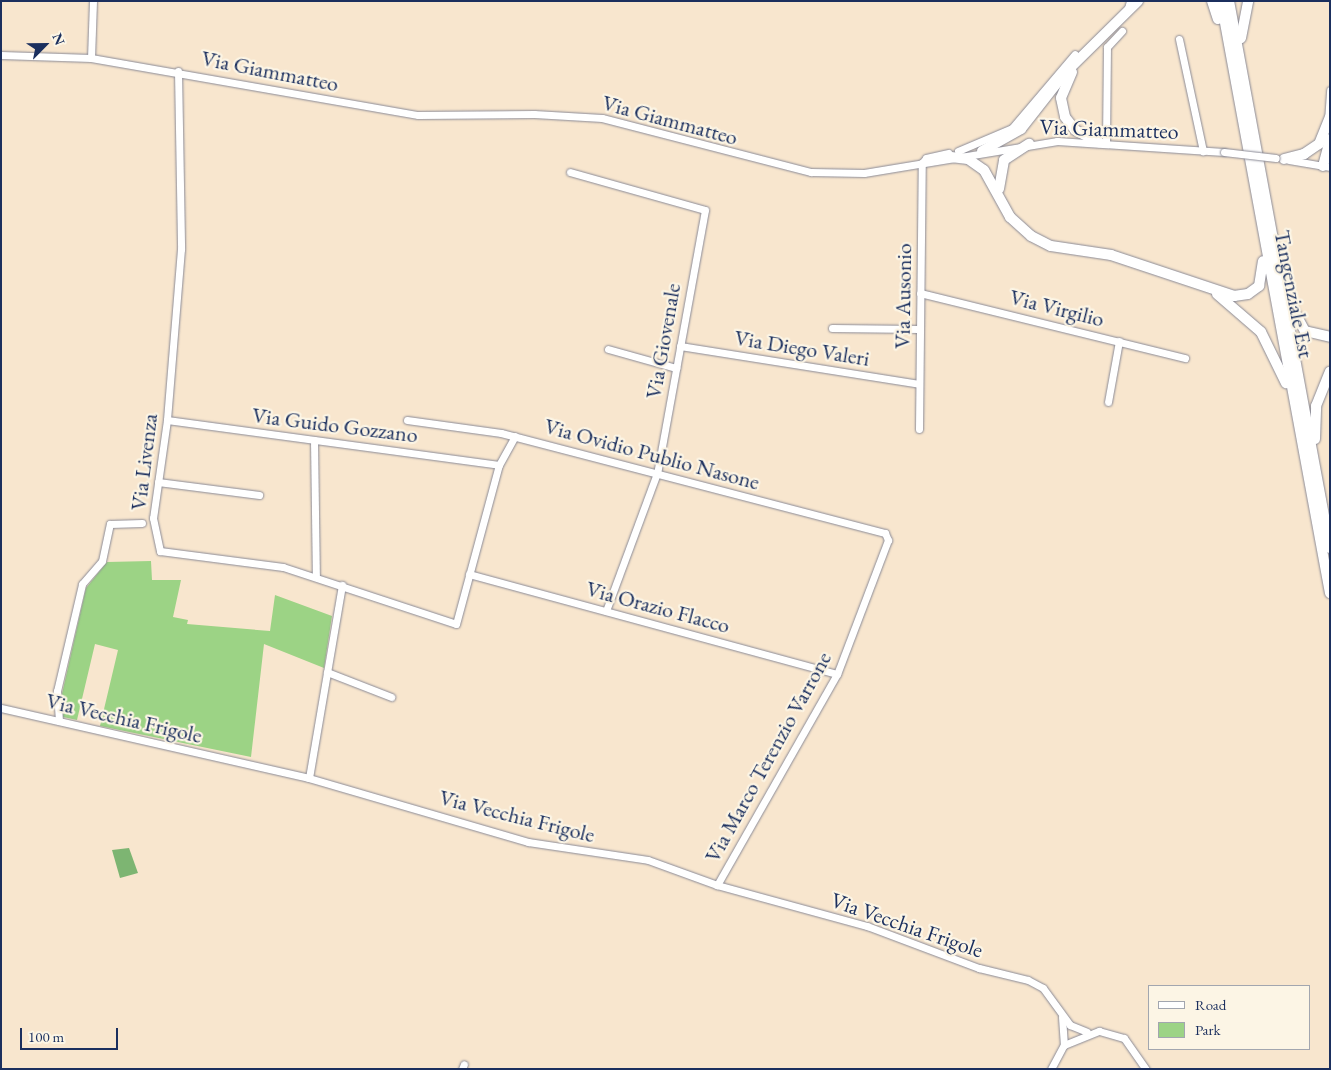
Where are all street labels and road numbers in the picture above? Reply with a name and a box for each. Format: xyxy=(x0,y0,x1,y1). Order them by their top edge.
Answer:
street label: Via Giammatteo xyxy=(199,45,341,97)
street label: Via Giammatteo xyxy=(599,89,741,151)
street label: Via Giammatteo xyxy=(1039,113,1179,145)
street label: Tangenziale Est xyxy=(1269,228,1319,360)
street label: Via Ausonio xyxy=(889,243,917,349)
street label: Via Giovenale xyxy=(640,281,686,401)
street label: Via Virgilio xyxy=(1007,284,1107,332)
street label: Via Diego Valeri xyxy=(733,324,871,372)
street label: Via Guido Gozzano xyxy=(251,402,419,448)
street label: Via Livenza xyxy=(125,412,163,512)
street label: Via Ovidio Publio Nasone xyxy=(542,413,762,495)
street label: Via Orazio Flacco xyxy=(583,575,733,639)
street label: Via Marco Terenzio Varrone xyxy=(699,647,837,867)
street label: Via Vecchia Frigole xyxy=(43,687,205,749)
street label: Via Vecchia Frigole xyxy=(437,784,597,848)
street label: Via Vecchia Frigole xyxy=(827,887,987,963)

